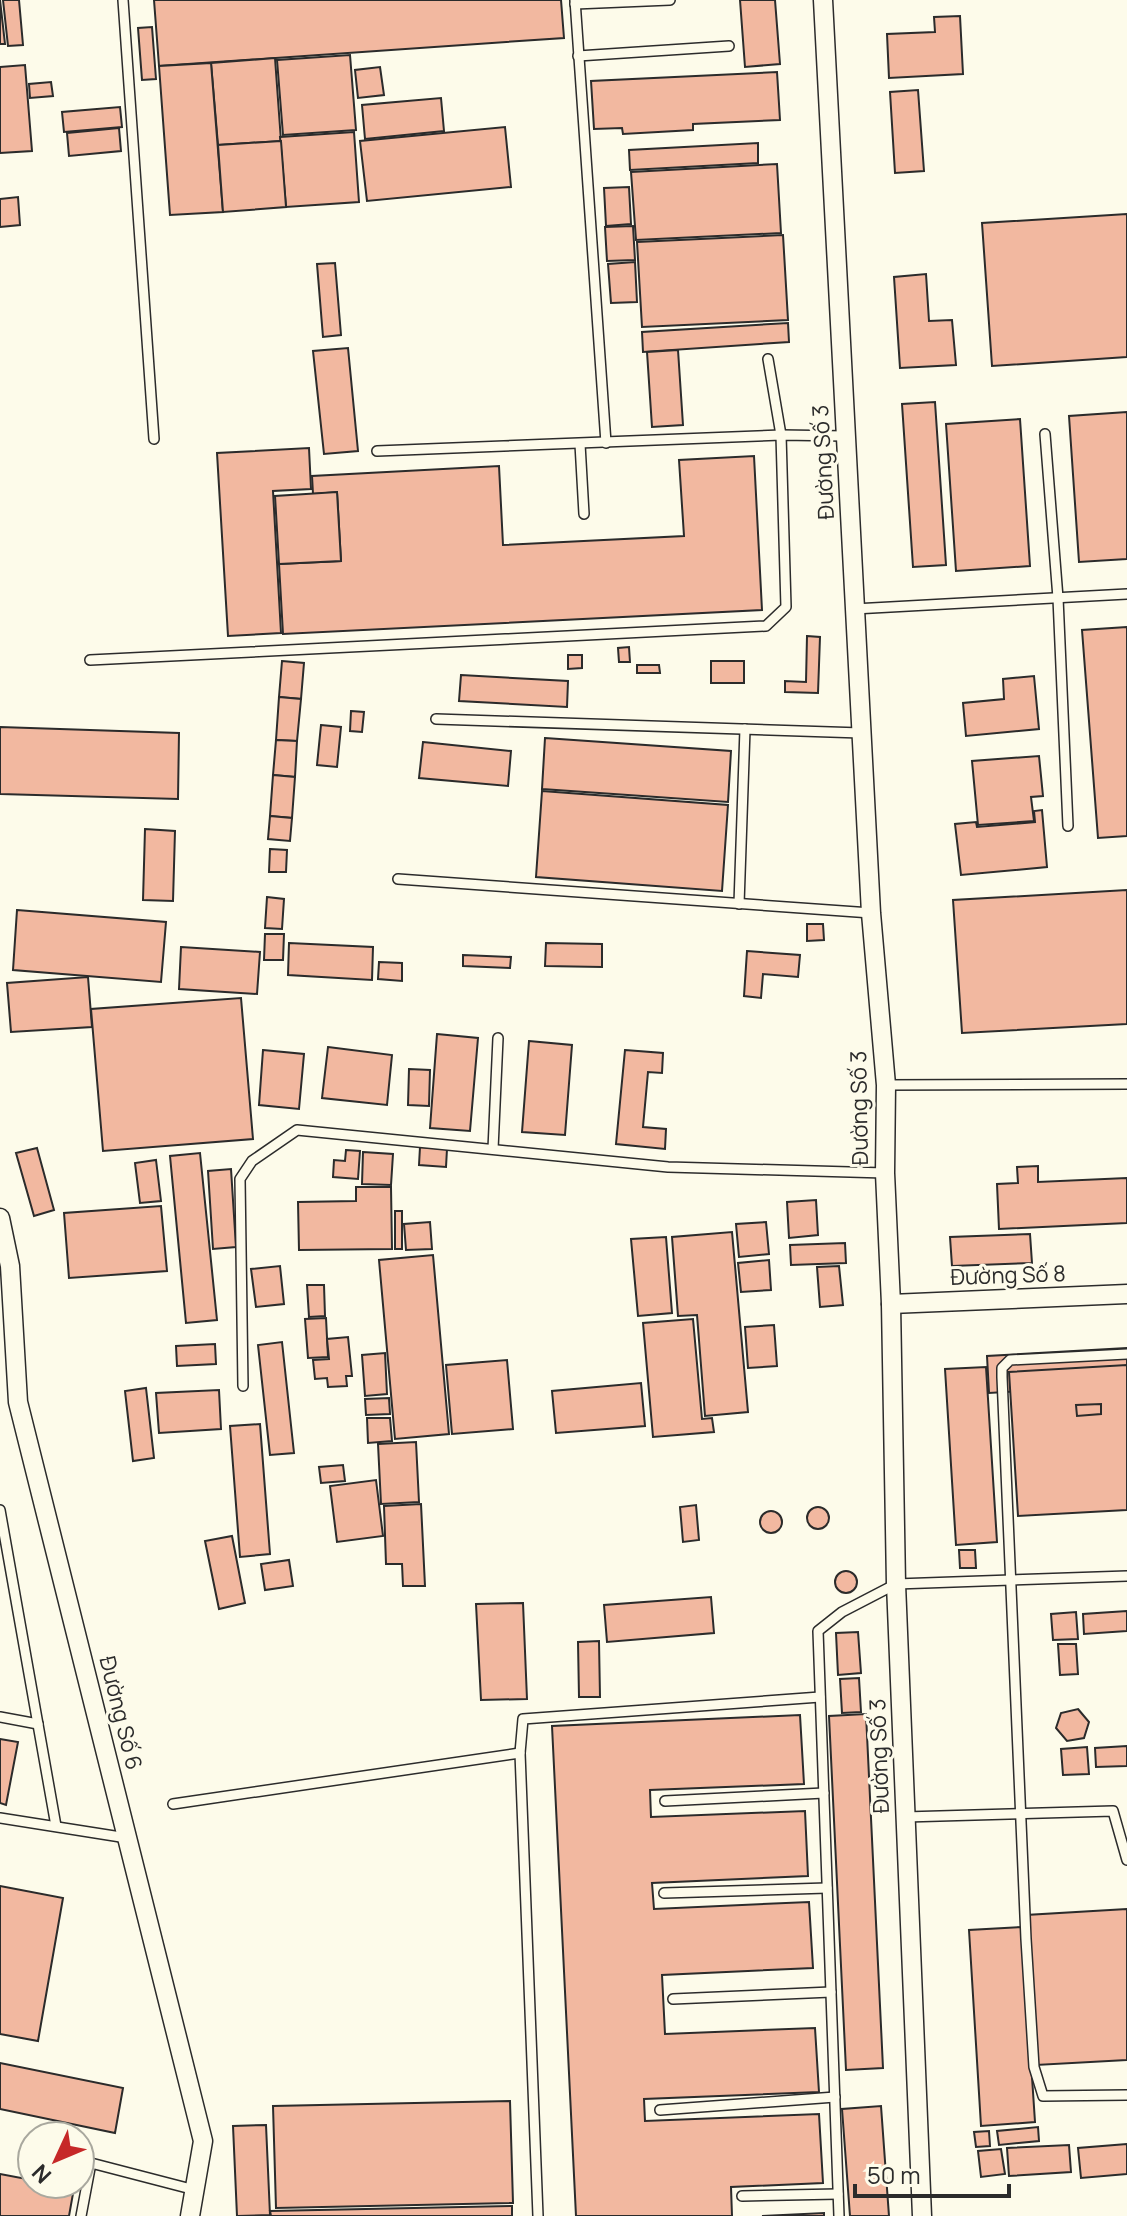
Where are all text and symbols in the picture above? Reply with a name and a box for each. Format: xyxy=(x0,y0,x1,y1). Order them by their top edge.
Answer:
street label: Đường Số 3 xyxy=(805,404,841,520)
street label: Đường Số 3 xyxy=(843,1050,875,1166)
street label: Đường Số 8 xyxy=(950,1258,1066,1292)
street label: Đường Số 6 xyxy=(92,1653,150,1773)
street label: Đường Số 3 xyxy=(862,1698,896,1814)
north arrow xyxy=(16,2120,96,2200)
scale bar xyxy=(855,2148,1009,2198)
text: N xyxy=(25,2158,58,2190)
text: 50 m xyxy=(867,2158,921,2191)

